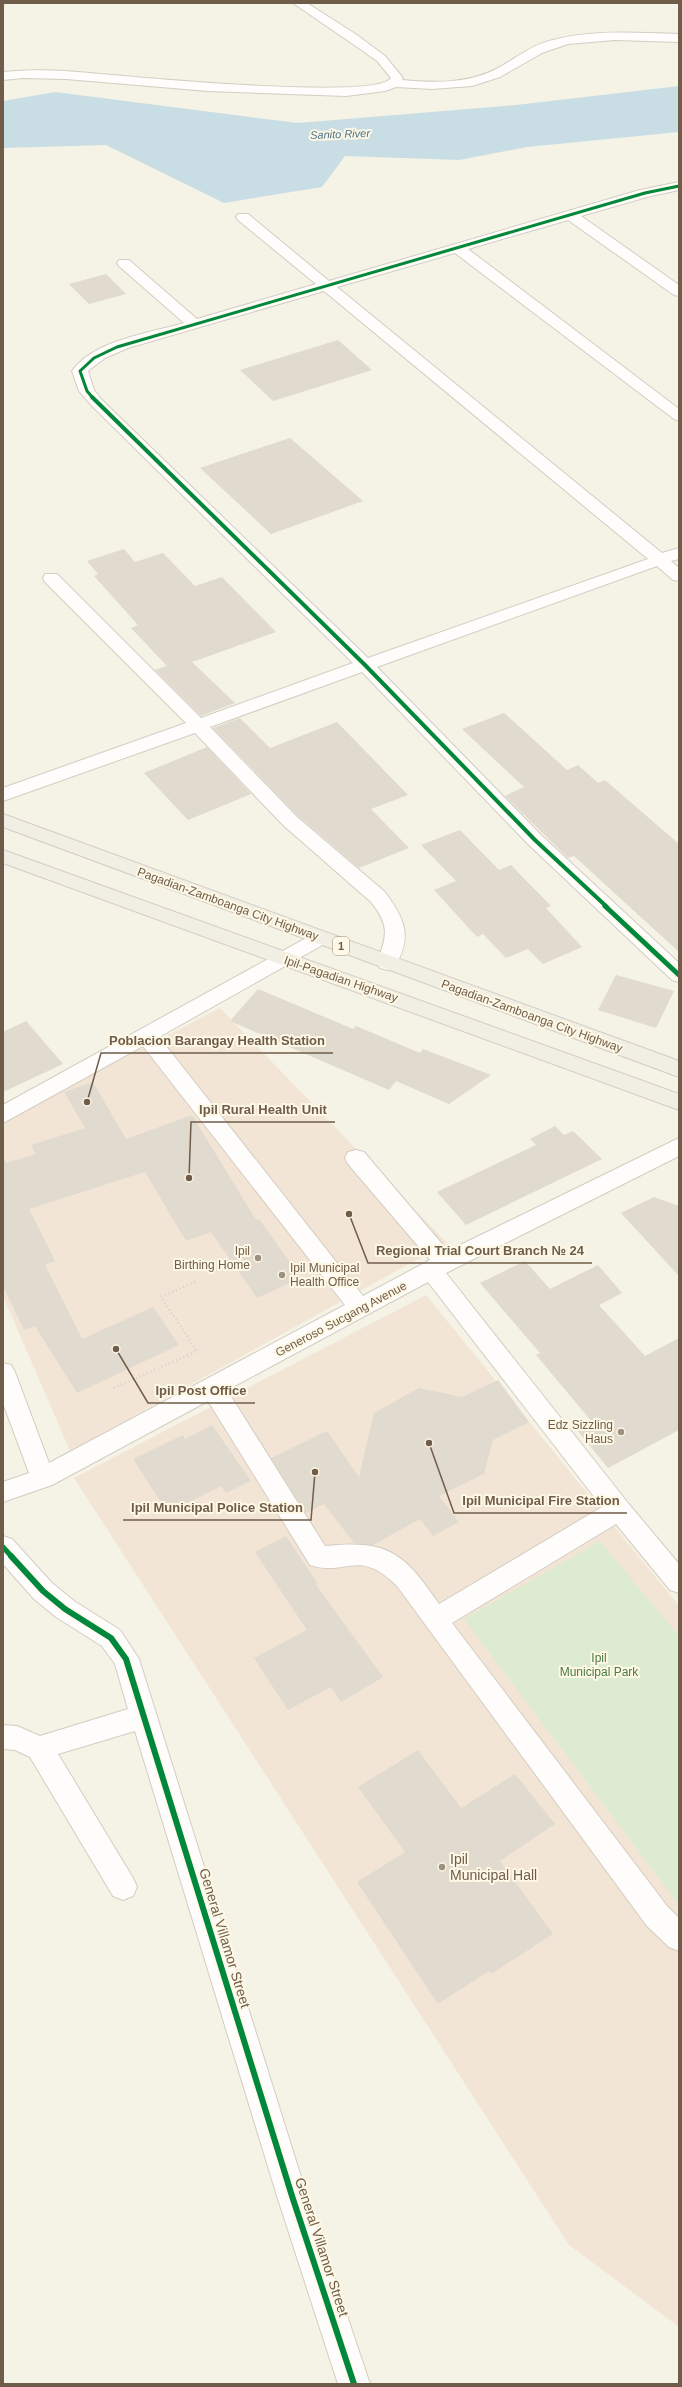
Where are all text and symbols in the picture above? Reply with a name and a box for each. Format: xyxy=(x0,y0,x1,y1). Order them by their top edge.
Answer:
water label: Sanito River xyxy=(310,127,371,141)
street label: Pagadian-Zamboanga City Highway xyxy=(135,865,321,943)
road number: 1 xyxy=(333,937,349,955)
street label: Ipil-Pagadian Highway xyxy=(282,953,400,1005)
street label: Pagadian-Zamboanga City Highway xyxy=(439,977,625,1055)
callout: Poblacion Barangay Health Station xyxy=(101,1028,333,1053)
text: Poblacion Barangay Health Station xyxy=(109,1033,325,1048)
callout: Ipil Rural Health Unit xyxy=(191,1097,335,1122)
text: Ipil Rural Health Unit xyxy=(199,1102,328,1117)
callout: Regional Trial Court Branch № 24 xyxy=(368,1238,592,1263)
text: Regional Trial Court Branch № 24 xyxy=(376,1243,585,1258)
place label: Ipil Birthing Home xyxy=(174,1244,250,1272)
marker: Ipil Birthing Home xyxy=(253,1253,263,1263)
place label: Ipil Municipal Health Office xyxy=(290,1261,359,1289)
marker: Ipil Municipal Health Office xyxy=(277,1270,287,1280)
street label: Generoso Sucgang Avenue xyxy=(273,1278,409,1360)
callout: Ipil Post Office xyxy=(148,1378,255,1403)
text: Ipil Post Office xyxy=(155,1383,247,1398)
place label: Edz Sizzling Haus xyxy=(548,1418,613,1446)
marker: Edz Sizzling Haus xyxy=(616,1427,626,1437)
callout: Ipil Municipal Fire Station xyxy=(454,1488,627,1513)
text: Ipil Municipal Fire Station xyxy=(462,1493,620,1508)
callout: Ipil Municipal Police Station xyxy=(123,1495,311,1520)
text: Ipil Municipal Police Station xyxy=(131,1500,303,1515)
park label: Ipil Municipal Park xyxy=(560,1651,639,1679)
place label: Ipil Municipal Hall xyxy=(450,1851,537,1883)
marker: Ipil Municipal Hall xyxy=(437,1862,447,1872)
street label: General Villamor Street xyxy=(196,1866,254,2010)
street label: General Villamor Street xyxy=(292,2175,352,2319)

